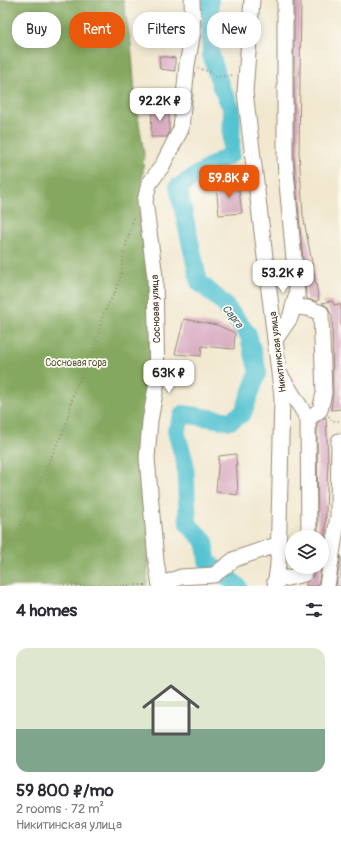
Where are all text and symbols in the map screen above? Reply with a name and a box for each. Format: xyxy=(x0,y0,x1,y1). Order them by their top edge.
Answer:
chip: Buy xyxy=(12,12,61,48)
chip: Rent xyxy=(69,12,125,48)
chip: Filters xyxy=(133,12,199,48)
chip: New xyxy=(207,12,261,48)
pin: 92.2K ₽ xyxy=(123,88,197,122)
text: 92.2K ₽ xyxy=(139,93,181,109)
pin: 59.8K ₽ xyxy=(192,165,266,199)
text: 59.8K ₽ xyxy=(208,170,250,186)
pin: 53.2K ₽ xyxy=(246,260,320,294)
text: 53.2K ₽ xyxy=(262,265,304,281)
street label: Сосновая улица xyxy=(149,274,163,343)
water label: Сарга xyxy=(219,302,246,331)
street label: Никитинская улица xyxy=(267,310,289,393)
park label: Сосновая гора xyxy=(45,357,107,369)
pin: 63K ₽ xyxy=(141,360,197,394)
text: 63K ₽ xyxy=(152,365,186,381)
map controls xyxy=(285,530,329,574)
button: layers xyxy=(285,530,329,574)
icon: filters xyxy=(303,599,325,621)
text: 4 homes xyxy=(16,600,77,621)
icon: home xyxy=(135,674,207,746)
text: 59 800 ₽/mo xyxy=(16,780,114,801)
text: 2 rooms · 72 m² xyxy=(16,801,104,817)
text: Никитинская улица xyxy=(16,817,122,833)

